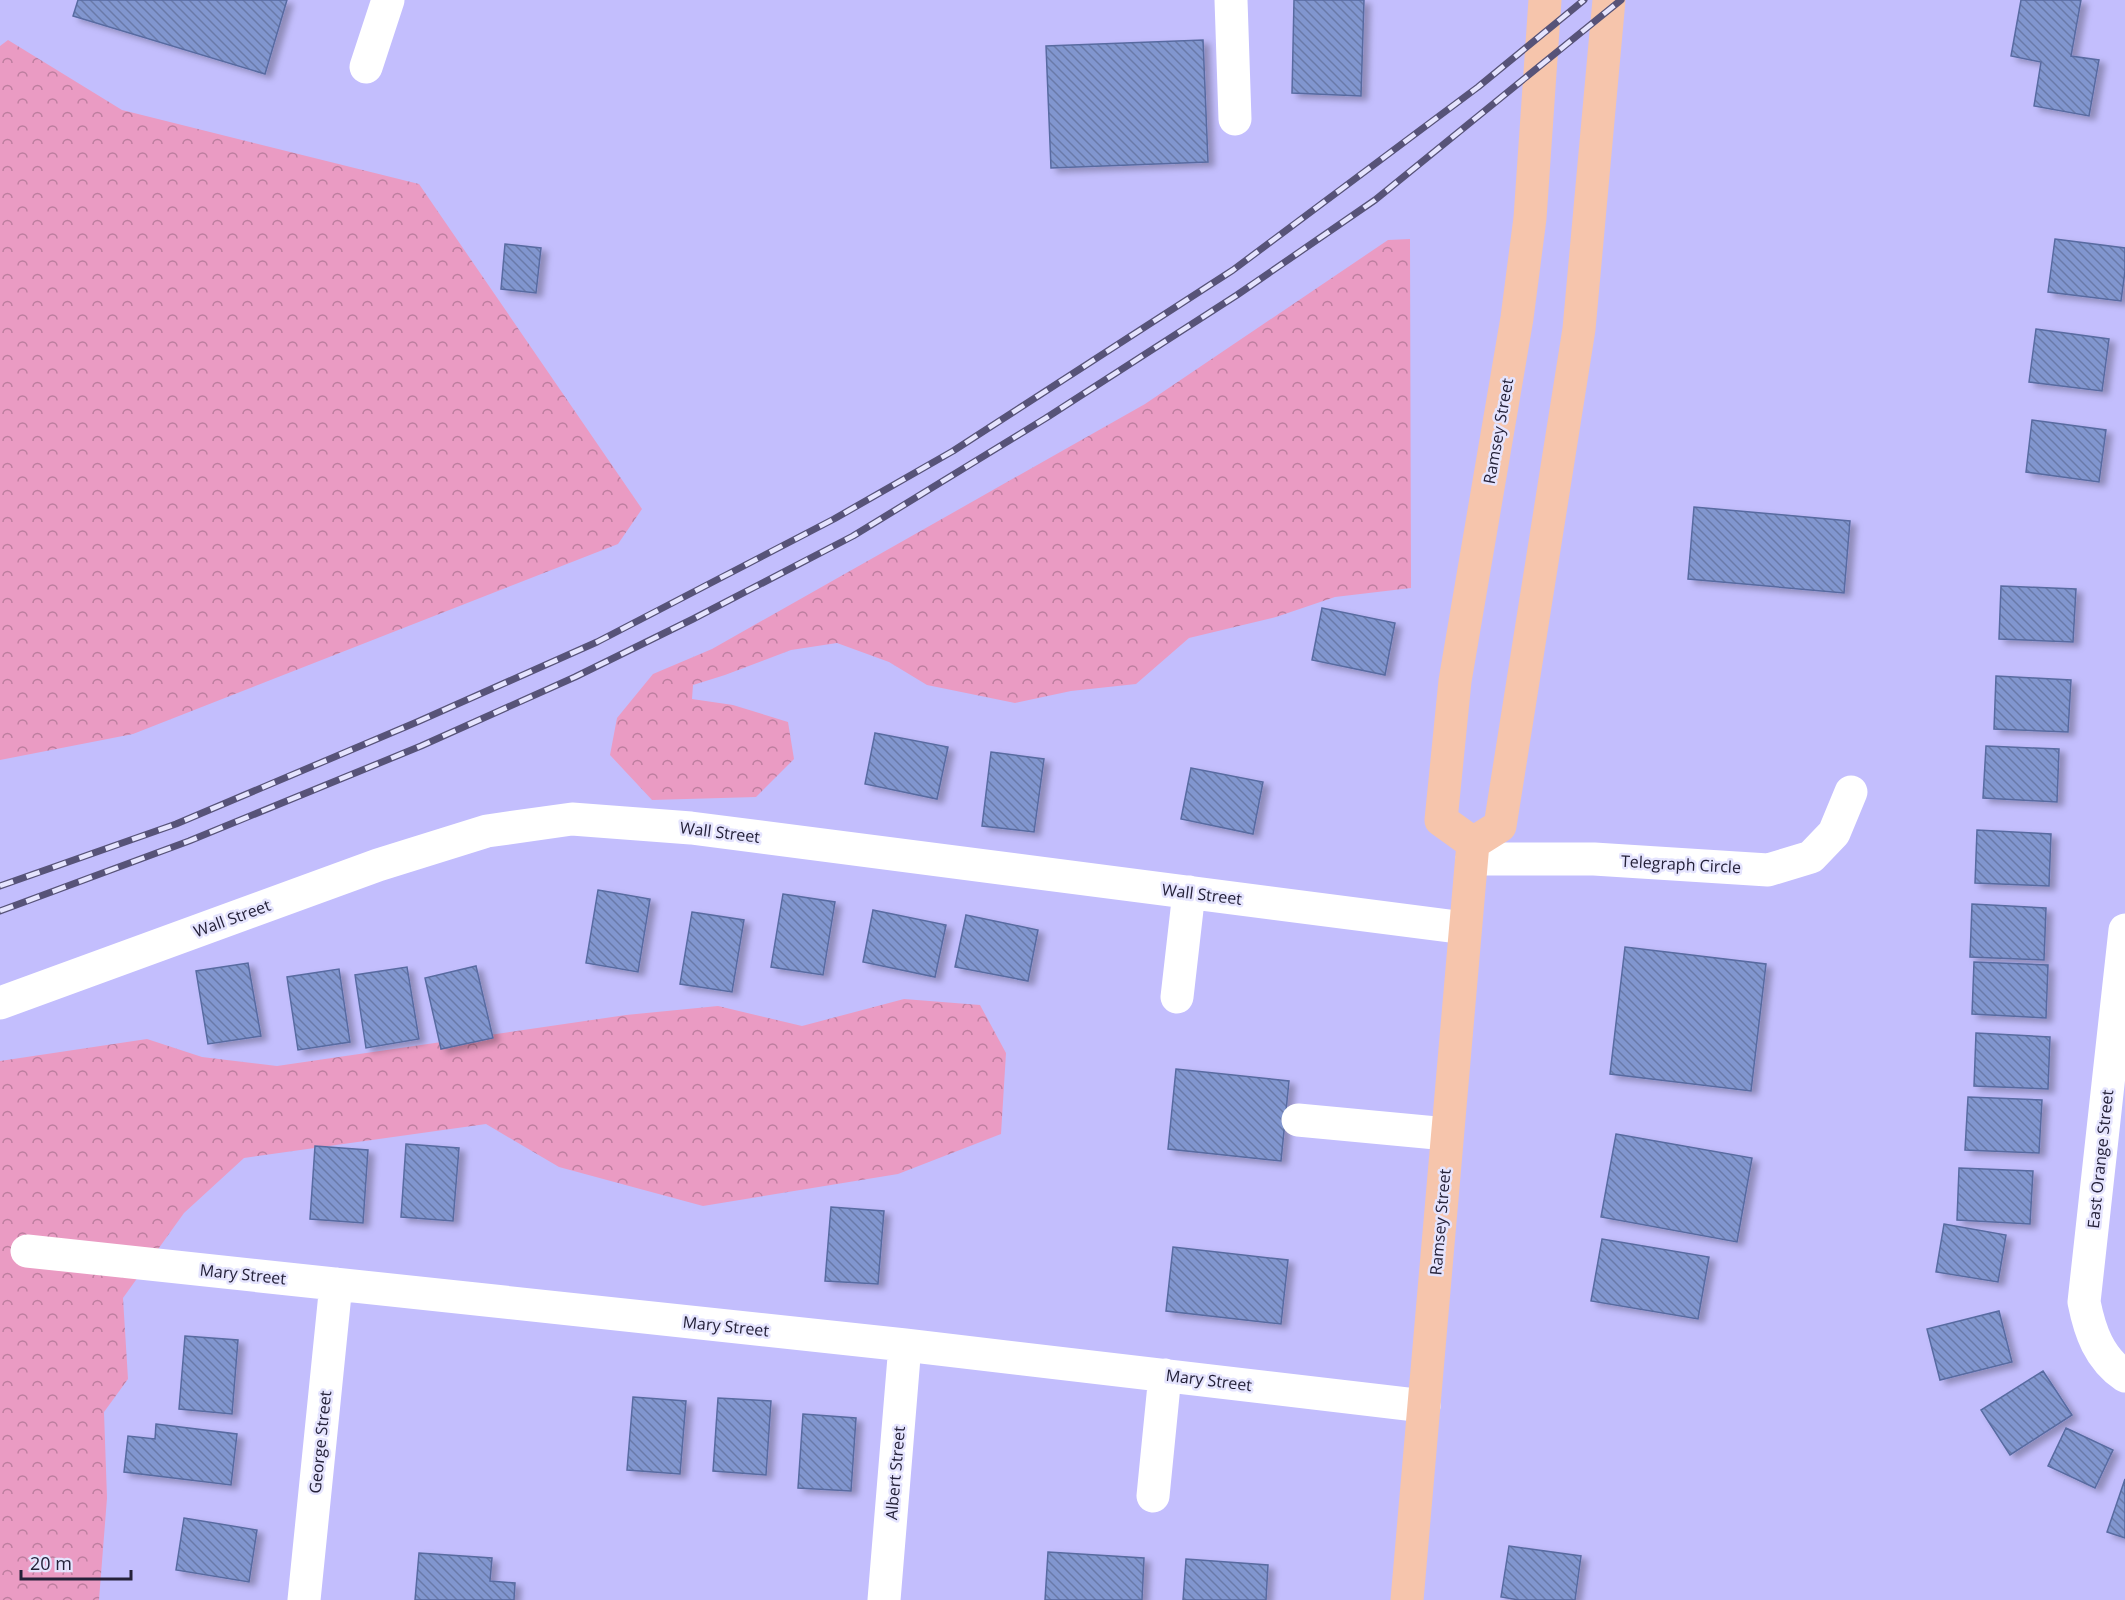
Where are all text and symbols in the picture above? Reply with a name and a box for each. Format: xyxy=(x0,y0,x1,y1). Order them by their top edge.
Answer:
street label: Ramsey Street xyxy=(1478,376,1518,486)
street label: Wall Street xyxy=(679,816,762,848)
street label: Telegraph Circle xyxy=(1620,850,1742,878)
street label: Wall Street xyxy=(1161,878,1244,910)
street label: Wall Street xyxy=(190,894,274,942)
street label: East Orange Street xyxy=(2082,1088,2118,1230)
street label: Ramsey Street xyxy=(1424,1167,1456,1276)
street label: Mary Street xyxy=(199,1259,288,1290)
street label: Mary Street xyxy=(682,1311,771,1342)
street label: Mary Street xyxy=(1165,1364,1254,1396)
street label: George Street xyxy=(304,1389,336,1495)
street label: Albert Street xyxy=(880,1425,910,1521)
scale bar xyxy=(21,1543,130,1581)
text: 20 m xyxy=(30,1551,72,1575)

